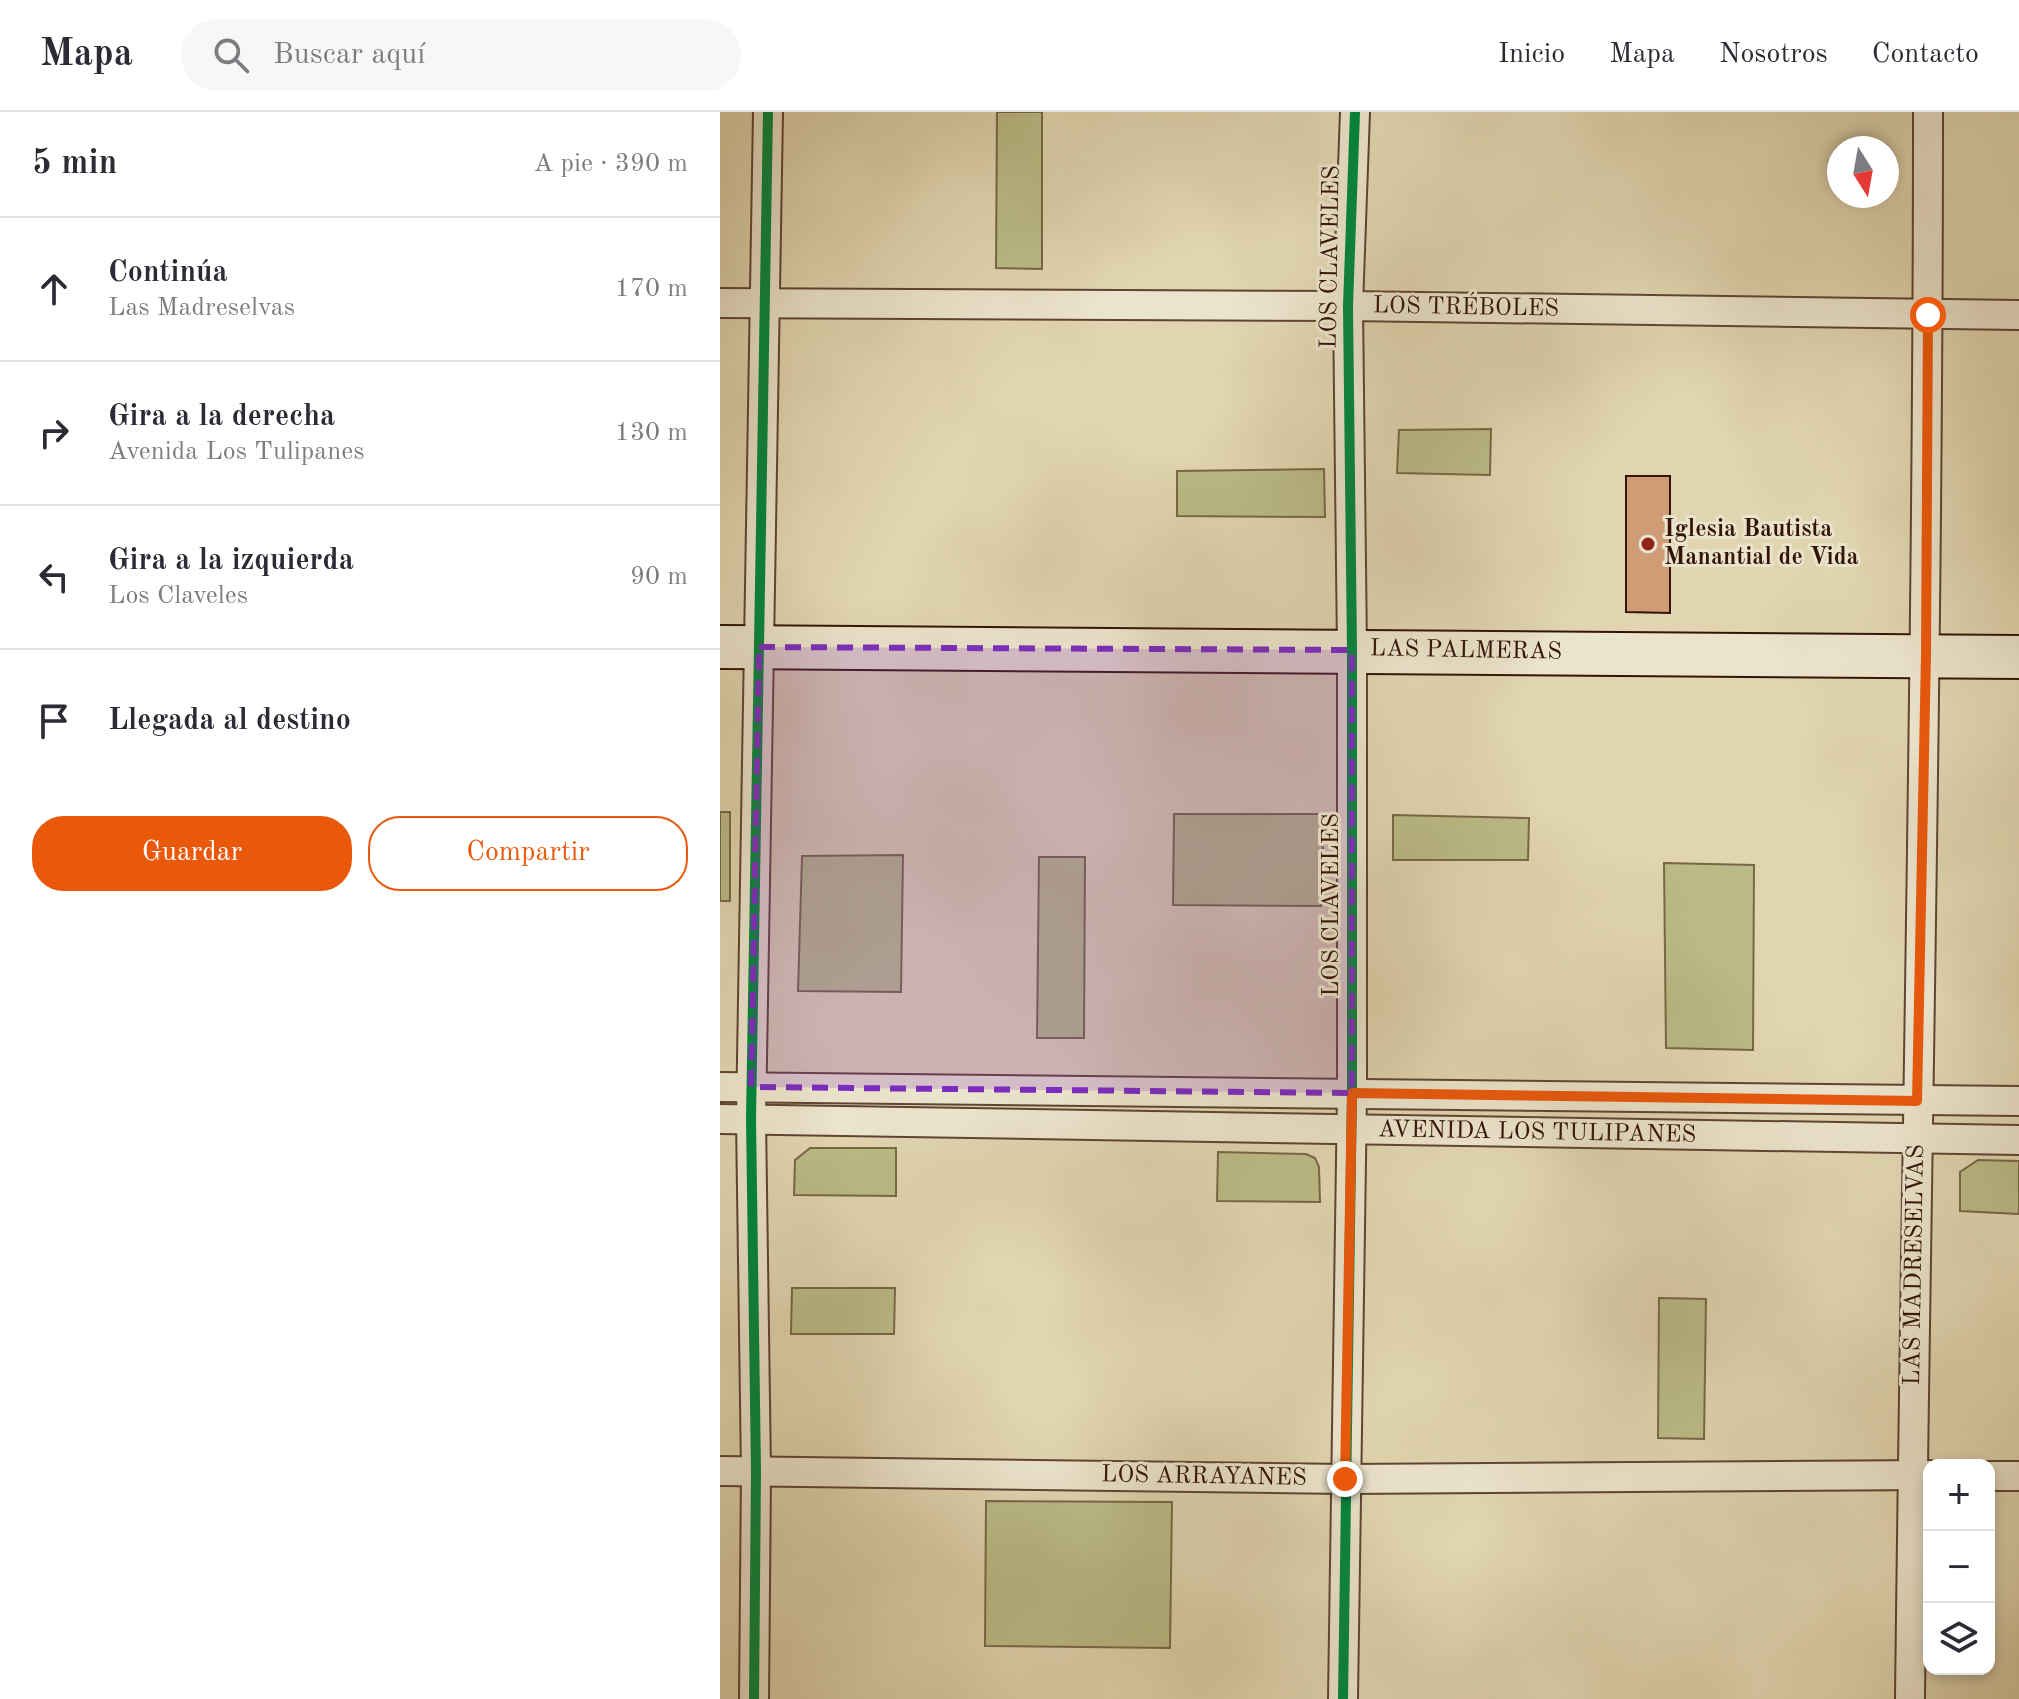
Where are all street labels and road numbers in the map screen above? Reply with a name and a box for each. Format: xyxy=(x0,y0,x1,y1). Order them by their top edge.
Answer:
street label: LOS CLAVELES xyxy=(1317,165,1345,349)
street label: LOS TRÉBOLES xyxy=(1373,290,1559,322)
street label: LAS PALMERAS xyxy=(1370,637,1562,665)
street label: LOS CLAVELES xyxy=(1320,813,1344,997)
street label: AVENIDA LOS TULIPANES xyxy=(1378,1118,1696,1148)
street label: LAS MADRESELVAS xyxy=(1901,1144,1929,1386)
street label: LOS ARRAYANES xyxy=(1101,1463,1307,1491)

